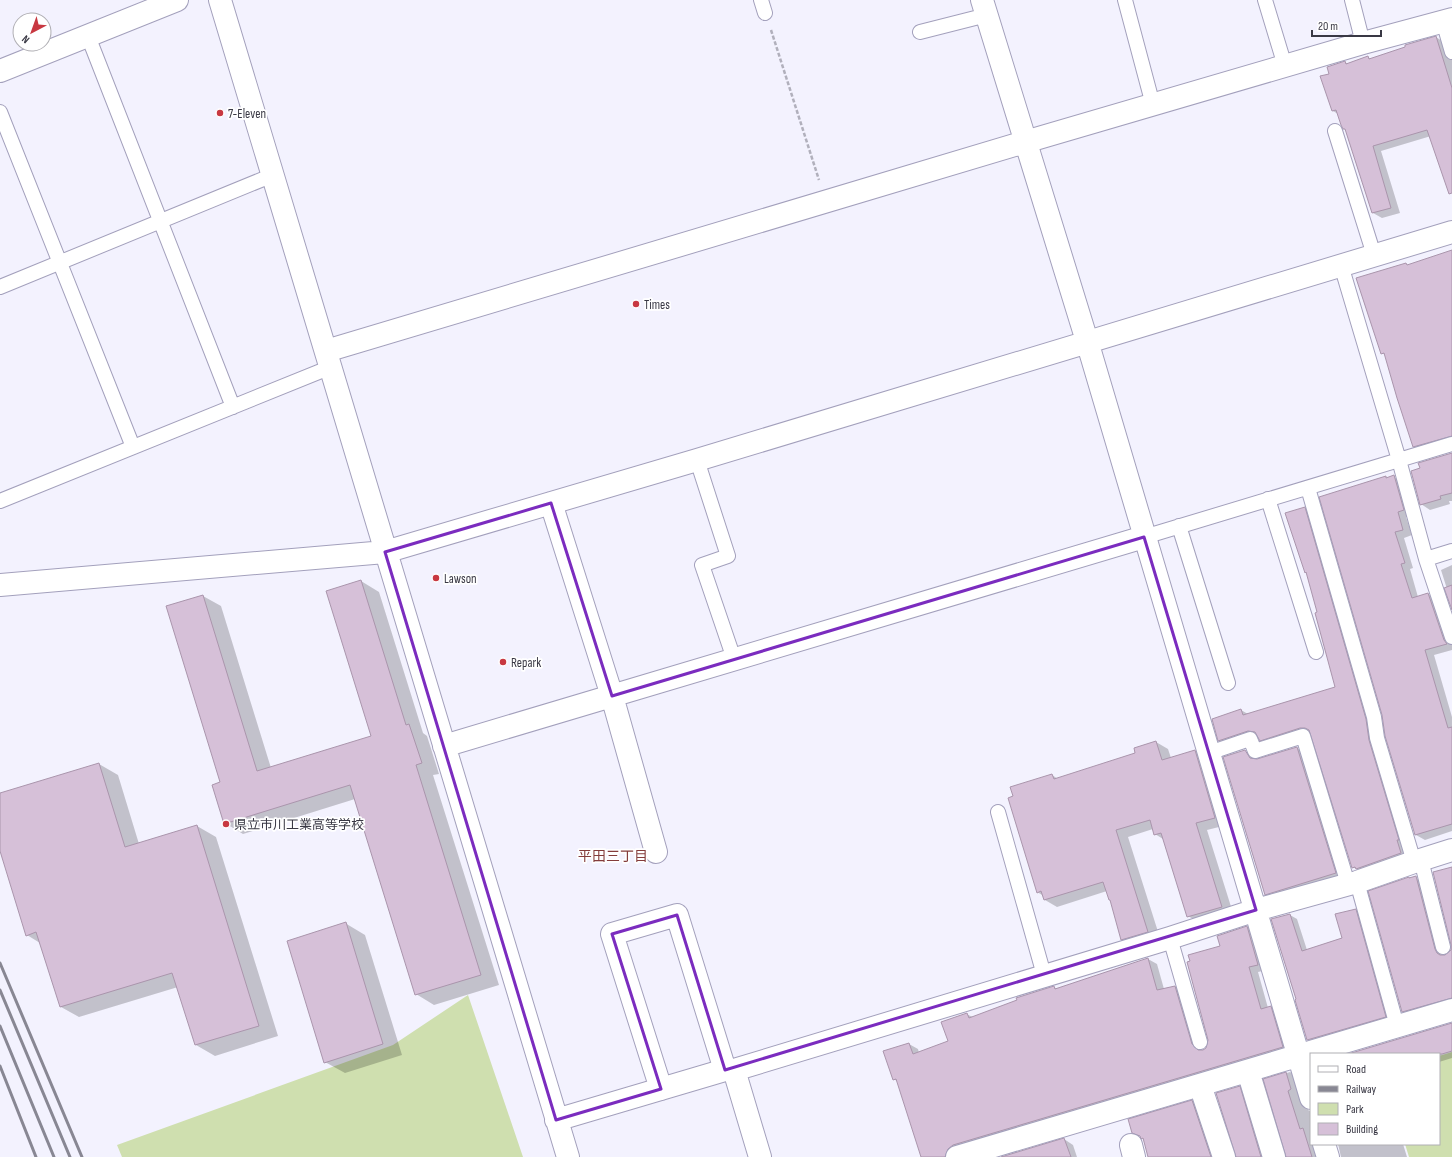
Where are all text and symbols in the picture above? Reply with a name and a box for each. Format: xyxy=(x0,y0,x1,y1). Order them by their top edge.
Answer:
north arrow xyxy=(12,12,52,52)
scale bar xyxy=(1312,12,1381,38)
text: 20 m xyxy=(1318,19,1338,34)
text: N xyxy=(19,32,32,46)
place label: 7-Eleven xyxy=(228,106,266,122)
marker: 7-Eleven xyxy=(215,108,225,118)
place label: Times xyxy=(644,297,670,313)
marker: Times xyxy=(631,299,641,309)
place label: Lawson xyxy=(444,571,477,587)
marker: Lawson xyxy=(431,573,441,583)
place label: Repark xyxy=(511,655,541,671)
marker: Repark xyxy=(498,657,508,667)
place label: 県立市川工業高等学校 xyxy=(234,817,364,833)
marker: 県立市川工業高等学校 xyxy=(221,819,231,829)
district label: 平田三丁目 xyxy=(578,848,648,865)
legend xyxy=(1310,1053,1440,1145)
text: Road xyxy=(1346,1062,1366,1077)
text: Railway xyxy=(1346,1082,1377,1097)
text: Park xyxy=(1346,1102,1364,1117)
text: Building xyxy=(1346,1122,1378,1137)

